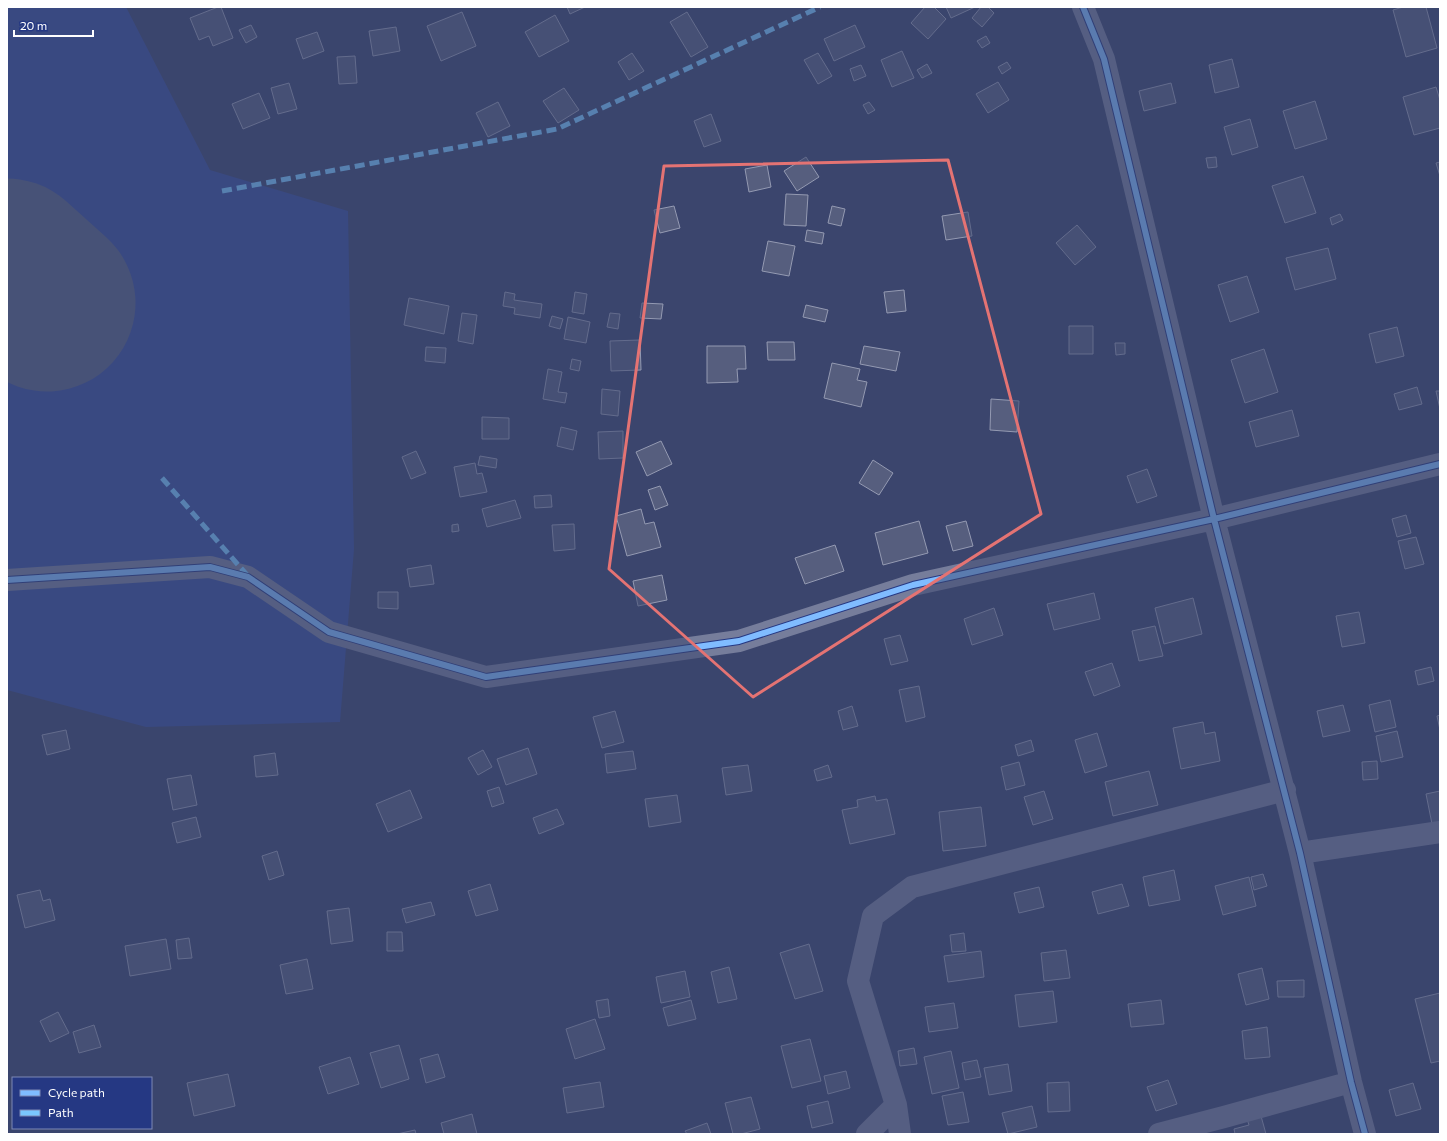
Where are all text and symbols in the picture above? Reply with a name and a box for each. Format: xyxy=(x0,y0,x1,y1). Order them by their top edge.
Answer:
scale bar xyxy=(14,12,93,38)
text: 20 m xyxy=(20,18,47,32)
legend xyxy=(12,1077,152,1129)
text: Cycle path xyxy=(48,1085,105,1099)
text: Path xyxy=(48,1105,74,1119)

